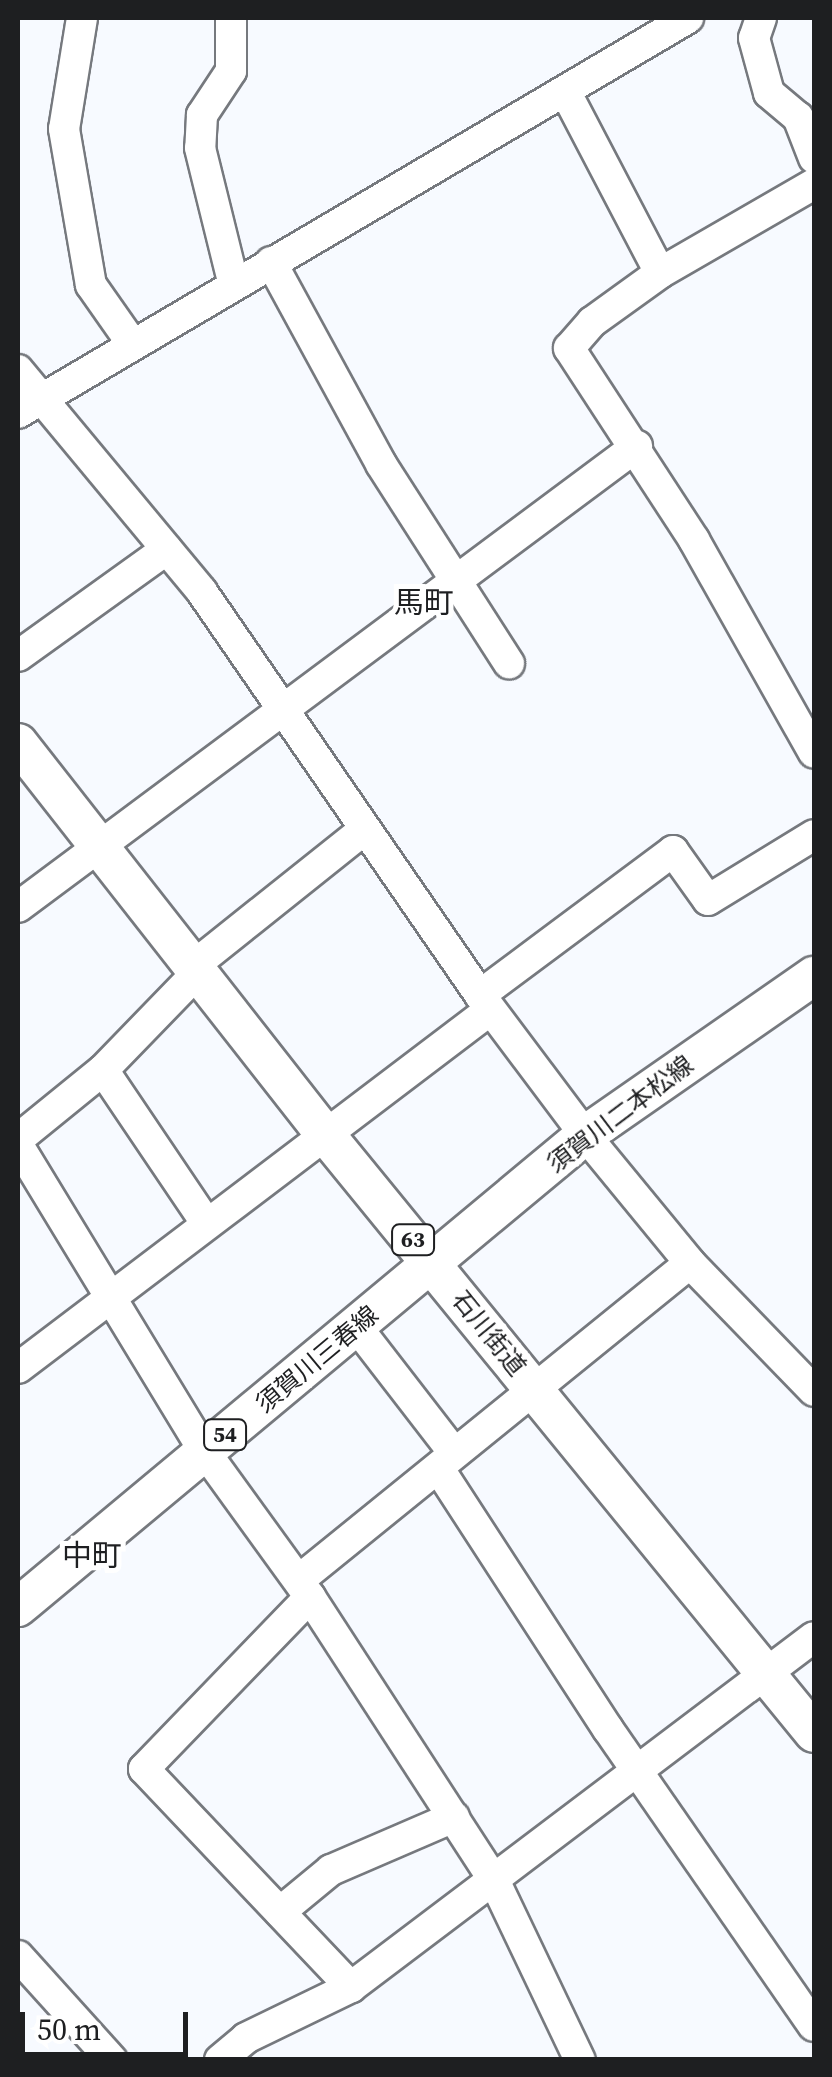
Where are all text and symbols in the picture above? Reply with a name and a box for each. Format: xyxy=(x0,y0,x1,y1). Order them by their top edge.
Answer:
district label: 馬町 xyxy=(394,585,454,621)
street label: 須賀川二本松線 xyxy=(541,1049,699,1179)
road number: 63 xyxy=(390,1223,436,1257)
street label: 石川街道 xyxy=(446,1285,532,1381)
street label: 須賀川三春線 xyxy=(250,1299,384,1419)
road number: 54 xyxy=(202,1418,248,1452)
district label: 中町 xyxy=(62,1538,122,1574)
scale bar xyxy=(25,1992,192,2054)
text: 50 m xyxy=(37,2009,101,2050)

